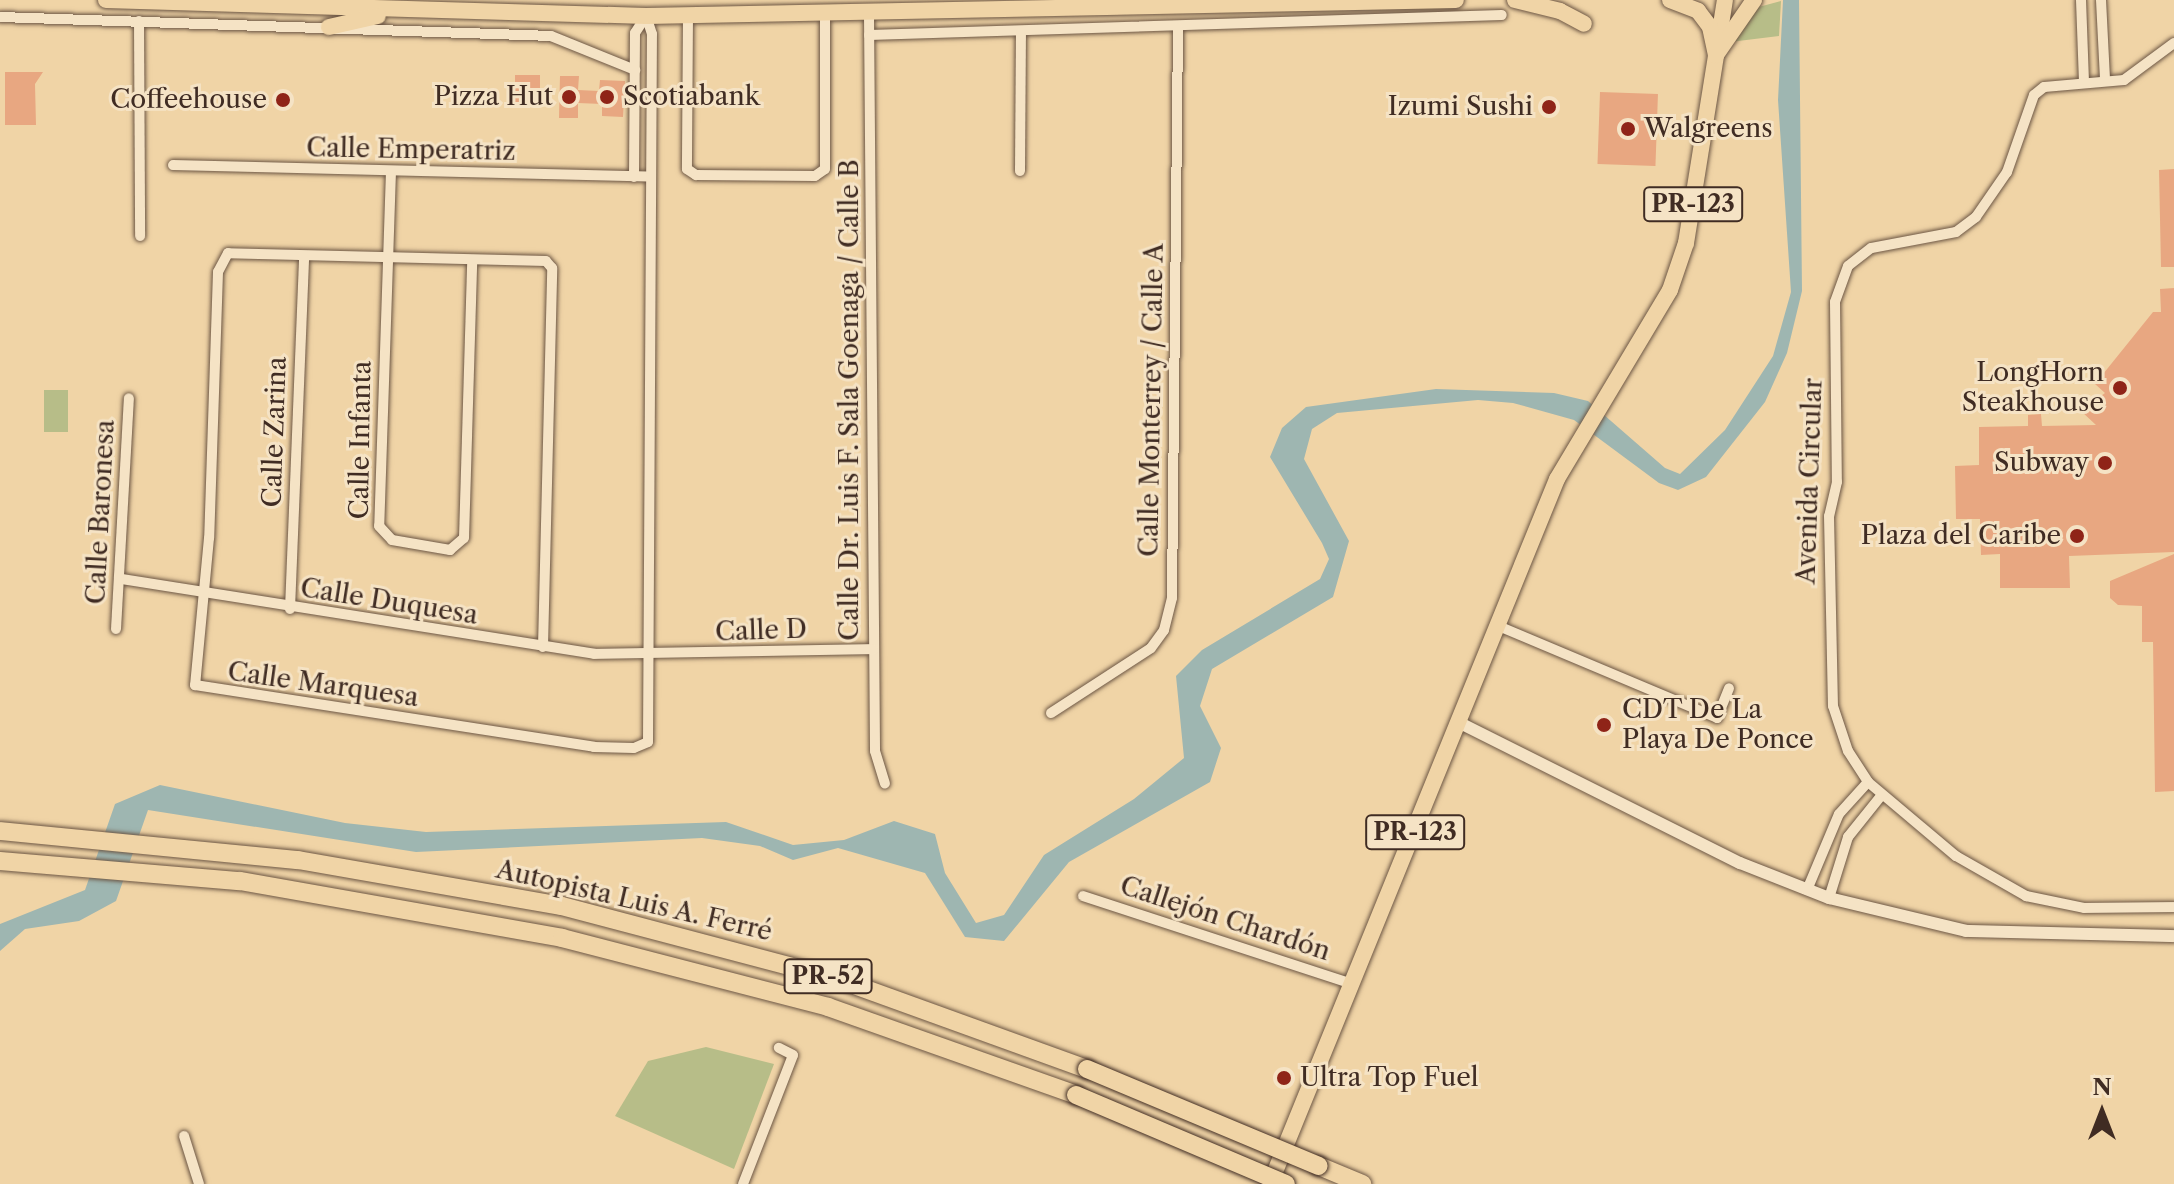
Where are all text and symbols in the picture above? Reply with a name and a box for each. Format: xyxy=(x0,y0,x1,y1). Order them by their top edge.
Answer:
place label: Pizza Hut xyxy=(433,81,553,113)
place label: Scotiabank xyxy=(623,81,760,113)
place label: Coffeehouse xyxy=(110,84,267,116)
marker: Pizza Hut xyxy=(560,88,578,106)
marker: Scotiabank xyxy=(598,88,616,106)
marker: Coffeehouse xyxy=(274,91,292,109)
place label: Izumi Sushi xyxy=(1388,91,1533,123)
marker: Izumi Sushi xyxy=(1540,98,1558,116)
place label: Walgreens xyxy=(1644,113,1773,145)
marker: Walgreens xyxy=(1619,120,1637,138)
street label: Calle Emperatriz xyxy=(306,133,516,167)
street label: Calle Dr. Luis F. Sala Goenaga / Calle B xyxy=(834,159,866,641)
road number: PR-123 xyxy=(1643,184,1743,224)
street label: Calle Monterrey / Calle A xyxy=(1134,242,1170,558)
street label: Calle Zarina xyxy=(257,356,293,508)
place label: LongHorn Steakhouse xyxy=(1962,357,2104,418)
street label: Calle Infanta xyxy=(344,360,378,520)
street label: Avenida Circular xyxy=(1791,377,1829,585)
marker: LongHorn Steakhouse xyxy=(2111,379,2129,397)
street label: Calle Baronesa xyxy=(81,419,121,605)
place label: Subway xyxy=(1994,447,2089,479)
marker: Subway xyxy=(2096,454,2114,472)
place label: Plaza del Caribe xyxy=(1860,520,2061,552)
marker: Plaza del Caribe xyxy=(2068,527,2086,545)
street label: Calle Duquesa xyxy=(298,573,480,631)
street label: Calle D xyxy=(715,614,807,648)
street label: Calle Marquesa xyxy=(226,656,420,714)
place label: CDT De La Playa De Ponce xyxy=(1622,694,1814,756)
marker: CDT De La Playa De Ponce xyxy=(1593,714,1615,736)
road number: PR-123 xyxy=(1365,812,1465,852)
street label: Autopista Luis A. Ferré xyxy=(492,854,776,948)
street label: Callejón Chardón xyxy=(1116,870,1334,968)
road number: PR-52 xyxy=(782,956,874,996)
place label: Ultra Top Fuel xyxy=(1300,1062,1479,1094)
marker: Ultra Top Fuel xyxy=(1275,1069,1293,1087)
north arrow xyxy=(2062,1072,2142,1152)
text: N xyxy=(2092,1074,2112,1101)

